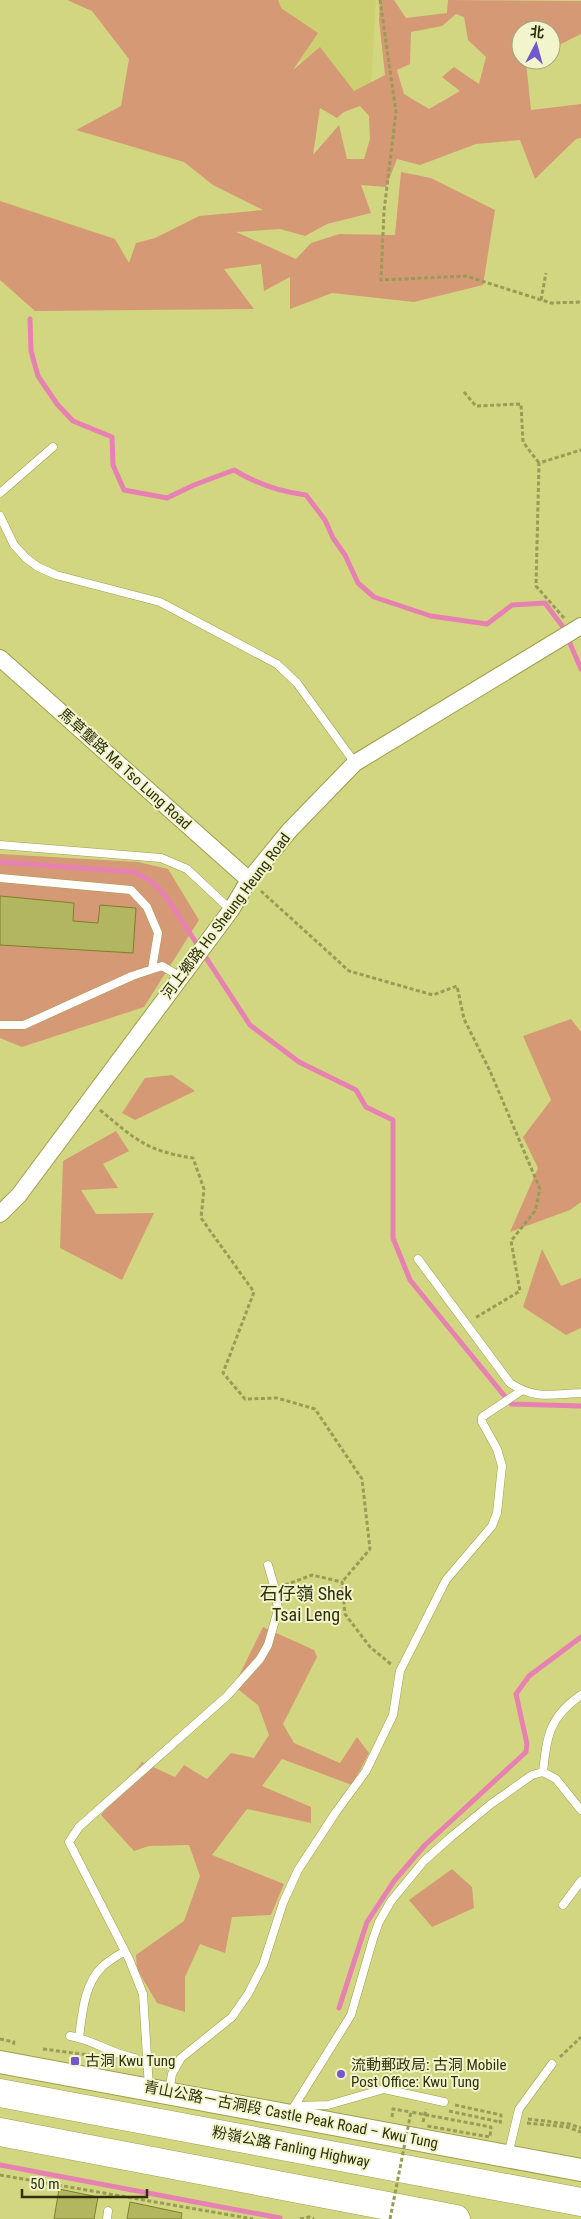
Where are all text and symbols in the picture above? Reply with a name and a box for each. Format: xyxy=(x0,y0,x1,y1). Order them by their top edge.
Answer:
north arrow xyxy=(511,20,561,70)
text: 北 xyxy=(530,23,545,41)
street label: 馬草壟路 Ma Tso Lung Road xyxy=(55,705,195,833)
street label: 河上鄉路 Ho Sheung Heung Road xyxy=(158,830,294,1002)
district label: 石仔嶺 Shek Tsai Leng xyxy=(260,1583,352,1625)
place label: 古洞 Kwu Tung xyxy=(85,2052,175,2070)
marker: 古洞 Kwu Tung xyxy=(69,2055,81,2067)
place label: 流動郵政局: 古洞 Mobile Post Office: Kwu Tung xyxy=(351,2056,507,2091)
marker: 流動郵政局: 古洞 Mobile Post Office: Kwu Tung xyxy=(335,2068,347,2080)
street label: 青山公路－古洞段 Castle Peak Road – Kwu Tung xyxy=(142,2078,440,2152)
street label: 粉嶺公路 Fanling Highway xyxy=(211,2123,371,2171)
scale bar xyxy=(22,2166,148,2198)
text: 50 m xyxy=(30,2175,60,2193)

